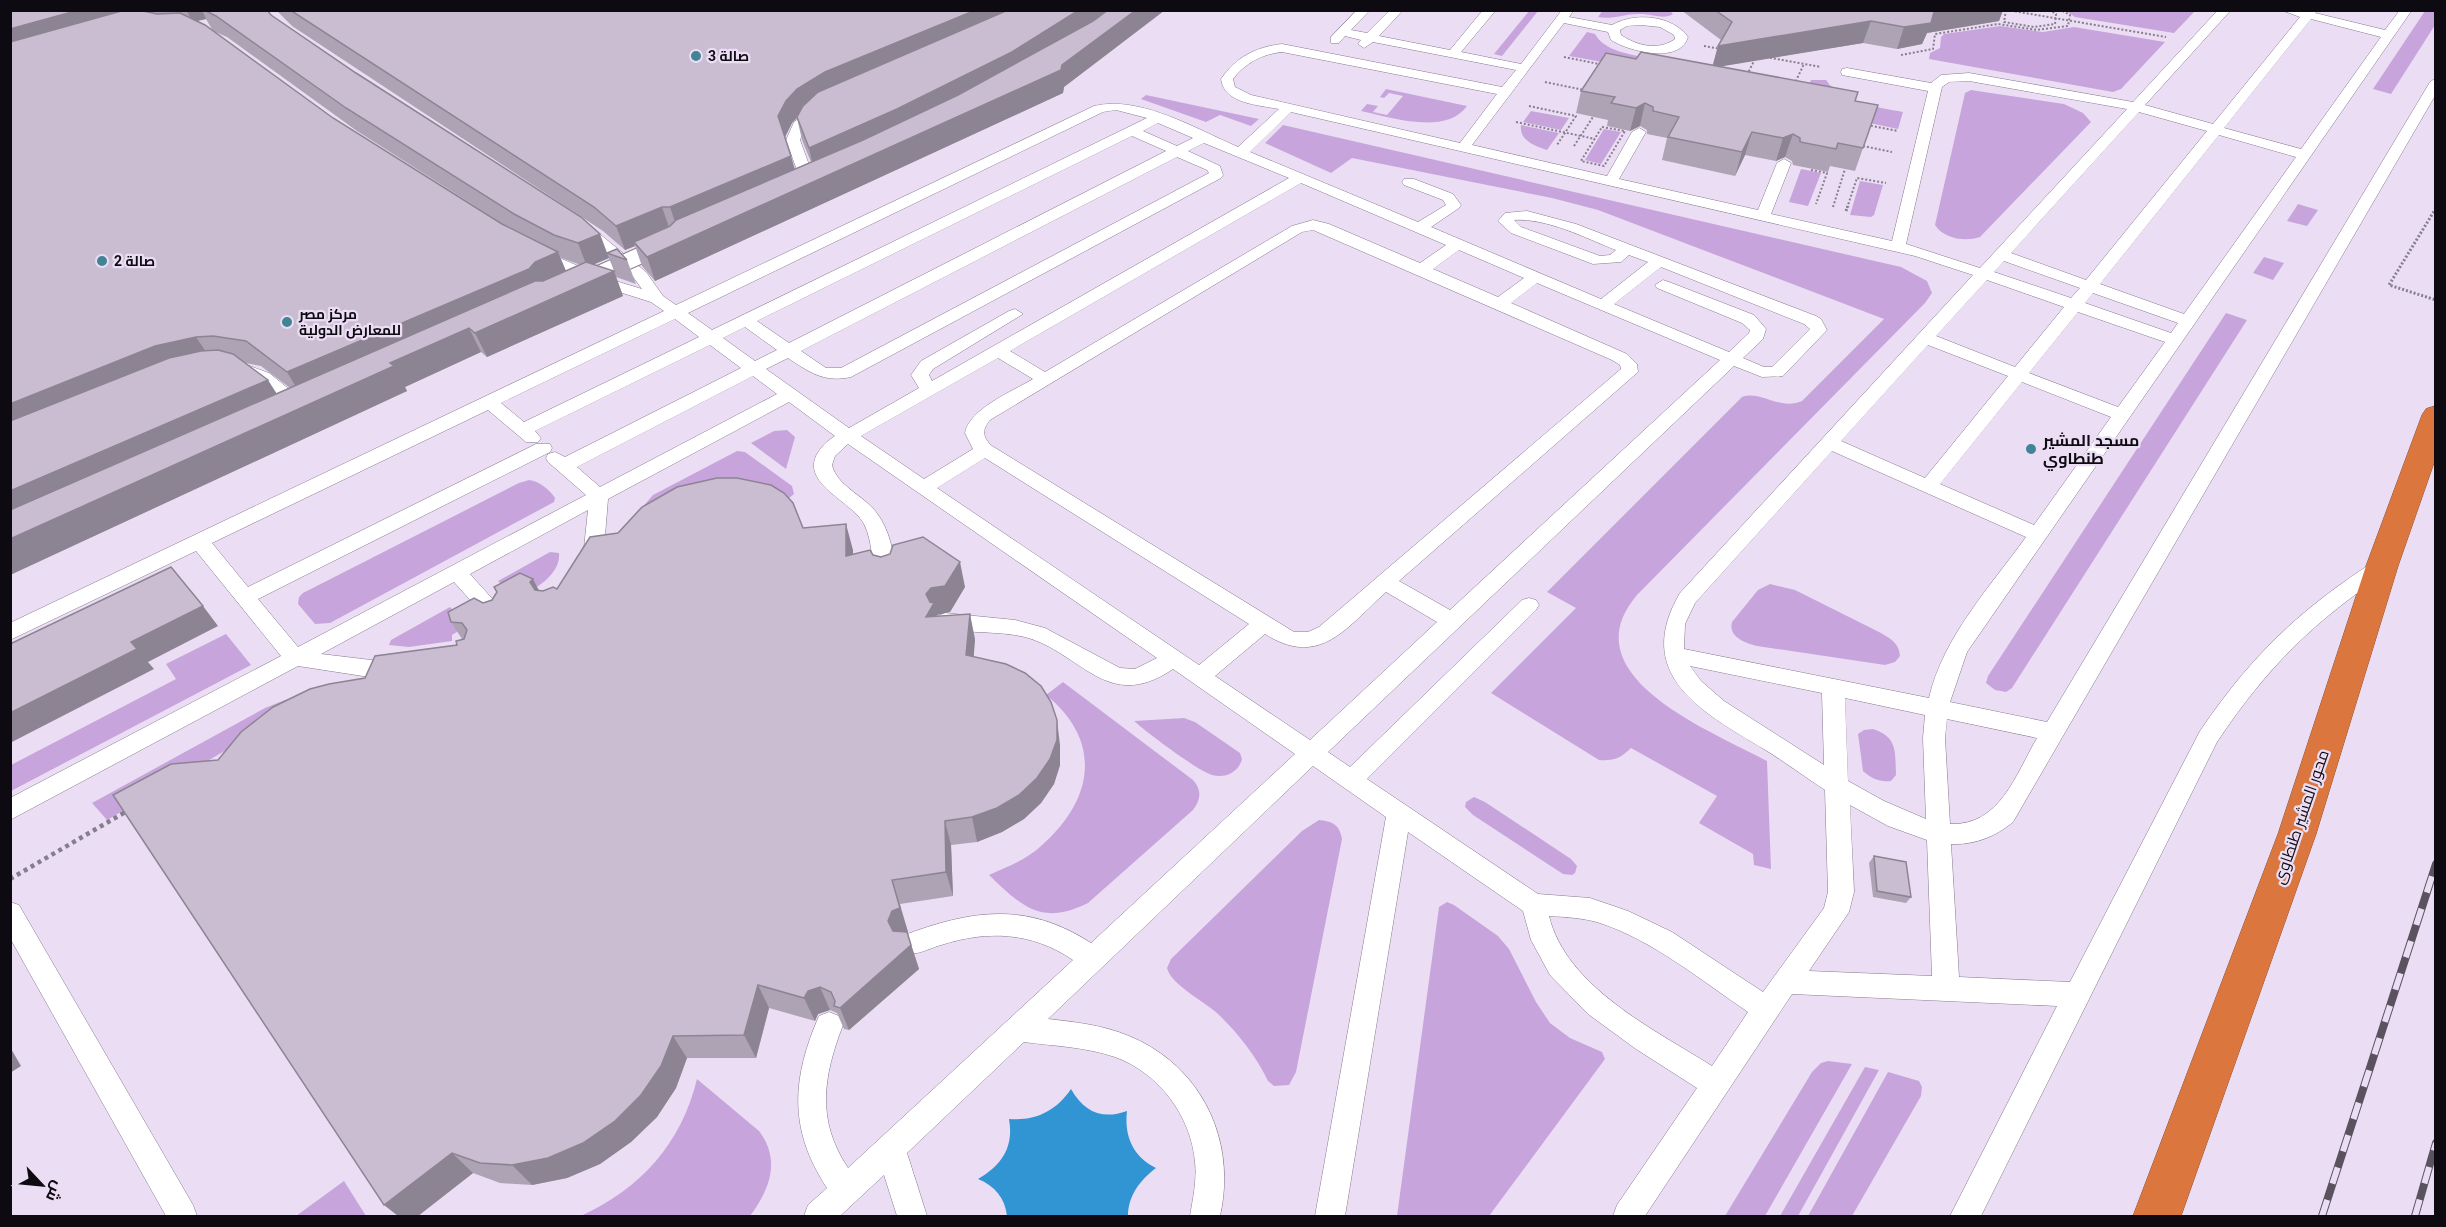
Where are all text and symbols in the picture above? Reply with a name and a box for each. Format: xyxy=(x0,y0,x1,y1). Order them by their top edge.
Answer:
place label: صالة 3 xyxy=(708,48,749,64)
marker: صالة 3 xyxy=(689,49,703,63)
place label: صالة 2 xyxy=(114,253,155,269)
marker: صالة 2 xyxy=(95,254,109,268)
place label: مركز مصر للمعارض الدولية xyxy=(298,306,401,339)
marker: مركز مصر للمعارض الدولية xyxy=(280,315,294,329)
place label: مسجد المشير طنطاوي xyxy=(2042,431,2139,471)
marker: مسجد المشير طنطاوي xyxy=(2024,442,2038,456)
street label: محور المشير طنطاوى xyxy=(2269,748,2334,887)
north arrow xyxy=(12,1155,72,1215)
text: ش xyxy=(42,1178,68,1205)

